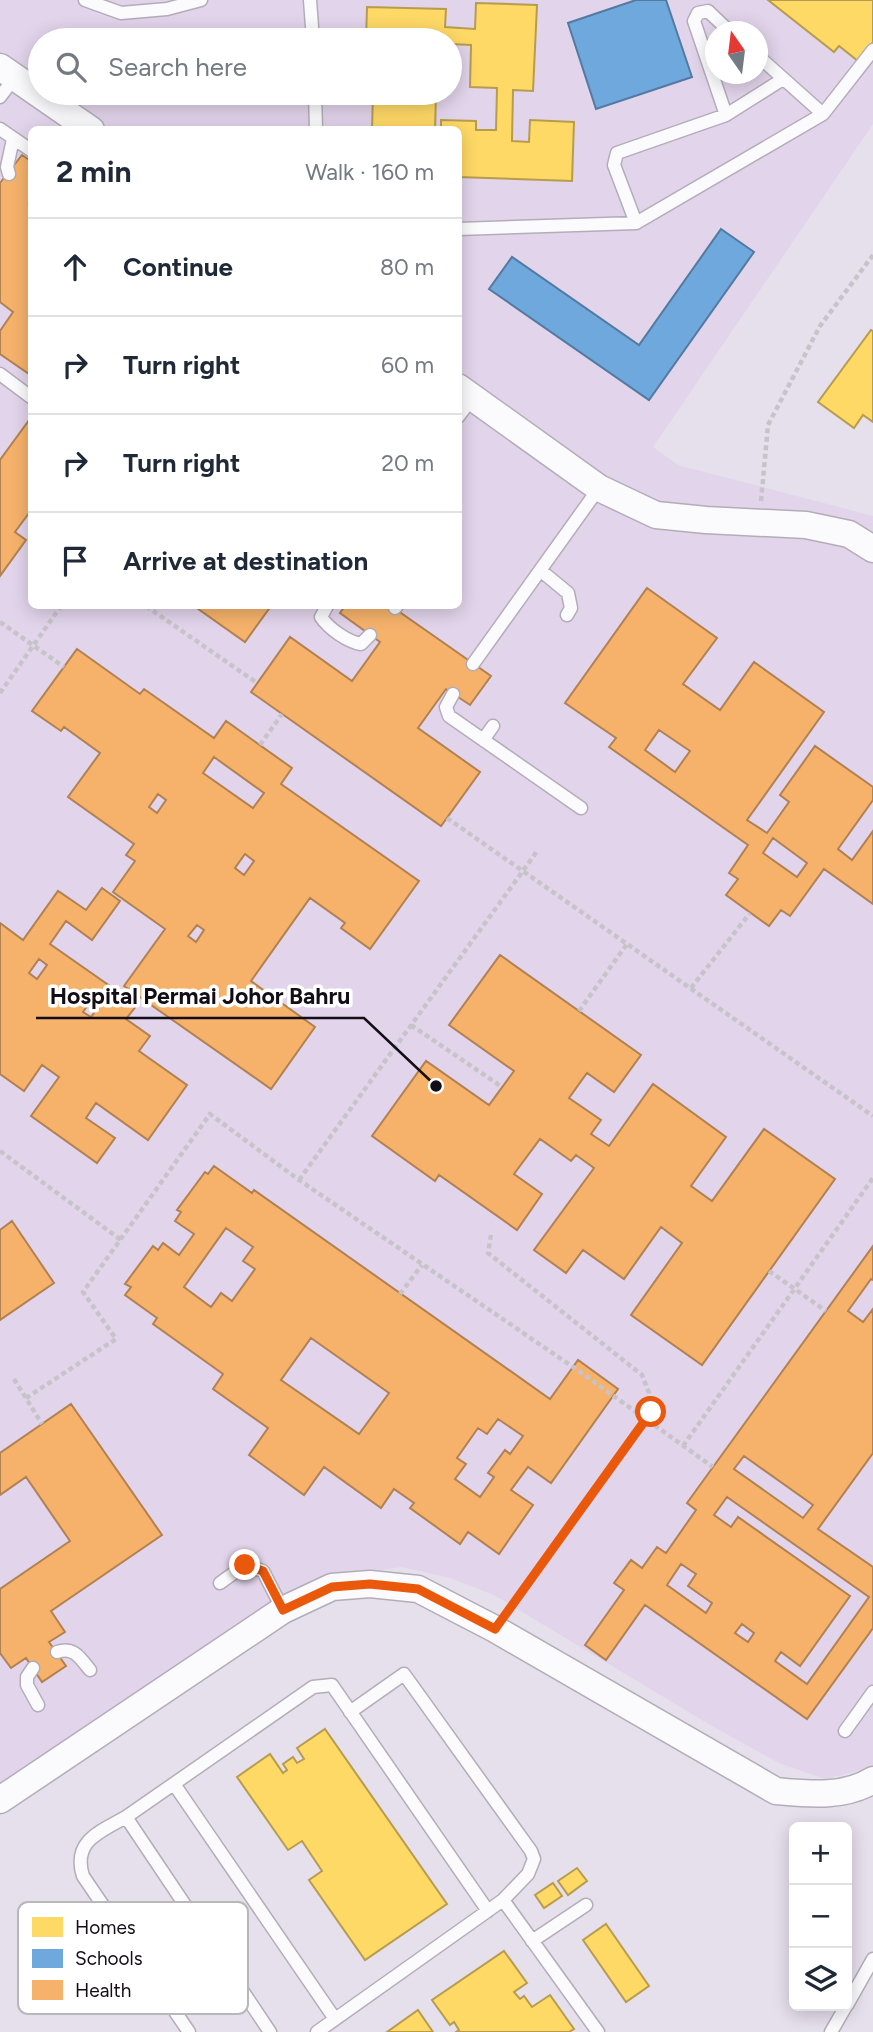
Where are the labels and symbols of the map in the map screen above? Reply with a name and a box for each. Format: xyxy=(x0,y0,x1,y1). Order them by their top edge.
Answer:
north arrow xyxy=(705,21,768,84)
callout: Hospital Permai Johor Bahru xyxy=(36,974,364,1018)
text: Hospital Permai Johor Bahru xyxy=(50,982,350,1010)
route start xyxy=(635,1396,666,1427)
route end xyxy=(229,1549,260,1580)
legend xyxy=(18,1902,248,2014)
text: Homes xyxy=(75,1916,136,1939)
text: Schools xyxy=(75,1947,143,1970)
text: Health xyxy=(75,1979,131,2002)

